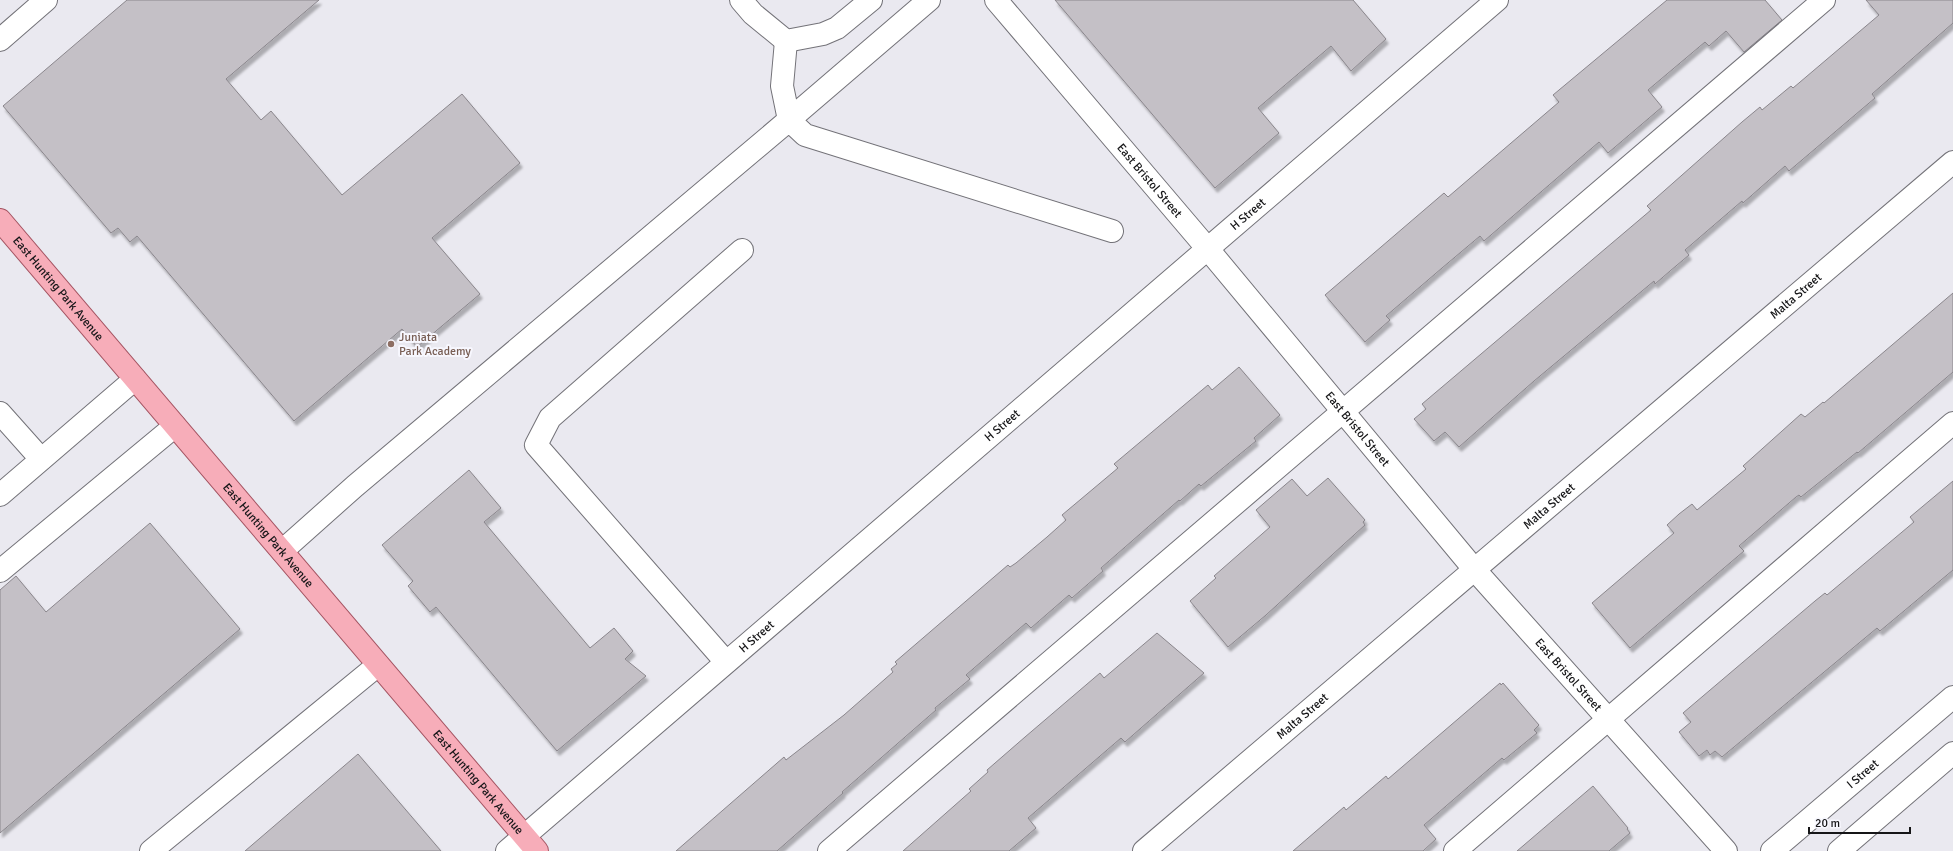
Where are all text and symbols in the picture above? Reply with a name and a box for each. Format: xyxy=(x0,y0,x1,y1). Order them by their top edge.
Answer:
street label: East Bristol Street xyxy=(1113,141,1185,221)
street label: H Street xyxy=(1227,195,1269,234)
street label: East Hunting Park Avenue xyxy=(9,234,107,344)
street label: Malta Street xyxy=(1767,270,1825,323)
place label: Juniata Park Academy xyxy=(399,330,471,359)
marker: Juniata Park Academy xyxy=(386,339,396,349)
street label: East Bristol Street xyxy=(1322,389,1393,470)
street label: H Street xyxy=(982,406,1023,445)
street label: East Hunting Park Avenue xyxy=(219,480,317,591)
street label: Malta Street xyxy=(1520,480,1578,533)
street label: H Street xyxy=(736,618,778,656)
street label: East Bristol Street xyxy=(1532,635,1605,715)
street label: Malta Street xyxy=(1274,690,1332,743)
street label: East Hunting Park Avenue xyxy=(429,727,527,838)
street label: I Street xyxy=(1844,756,1882,792)
scale bar xyxy=(1809,809,1910,835)
text: 20 m xyxy=(1815,816,1840,831)

